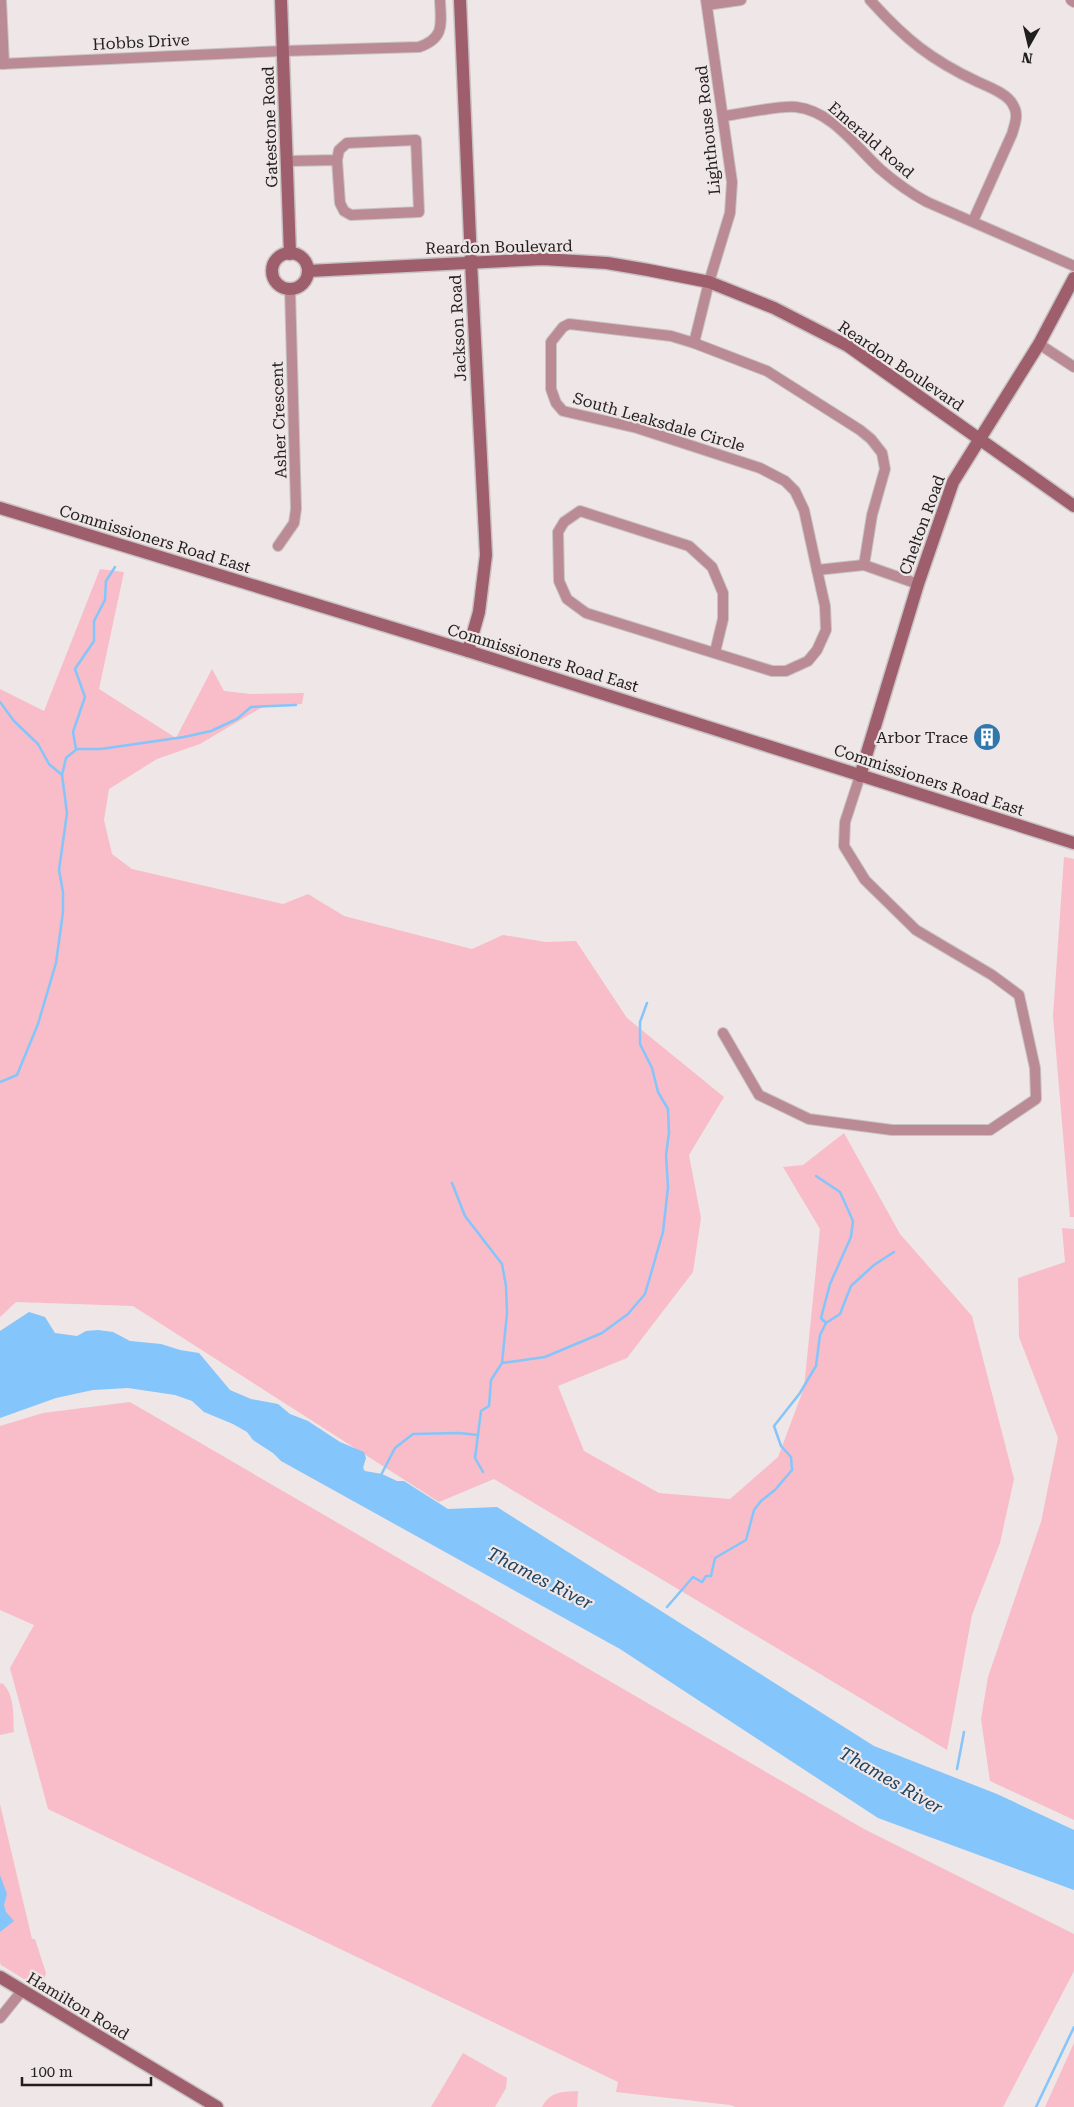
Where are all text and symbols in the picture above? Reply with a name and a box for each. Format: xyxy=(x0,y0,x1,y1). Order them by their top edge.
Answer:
north arrow xyxy=(1004,20,1054,70)
street label: Hobbs Drive xyxy=(92,30,190,54)
text: N xyxy=(1021,49,1034,67)
street label: Lighthouse Road xyxy=(692,64,724,196)
street label: Gatestone Road xyxy=(258,66,282,188)
street label: Emerald Road xyxy=(824,98,918,182)
street label: Reardon Boulevard xyxy=(425,236,573,258)
street label: Jackson Road xyxy=(446,274,470,382)
street label: Reardon Boulevard xyxy=(835,317,967,415)
street label: Asher Crescent xyxy=(267,361,291,479)
street label: South Leaksdale Circle xyxy=(571,388,747,456)
street label: Chelton Road xyxy=(895,473,949,577)
street label: Commissioners Road East xyxy=(57,501,253,577)
street label: Commissioners Road East xyxy=(445,620,641,696)
building icon: Arbor Trace xyxy=(972,722,1002,752)
place label: Arbor Trace xyxy=(876,728,968,747)
street label: Commissioners Road East xyxy=(831,740,1027,820)
water label: Thames River xyxy=(484,1542,597,1614)
water label: Thames River xyxy=(836,1742,947,1818)
street label: Hamilton Road xyxy=(23,1968,133,2044)
scale bar xyxy=(22,2054,151,2086)
text: 100 m xyxy=(30,2063,73,2081)

